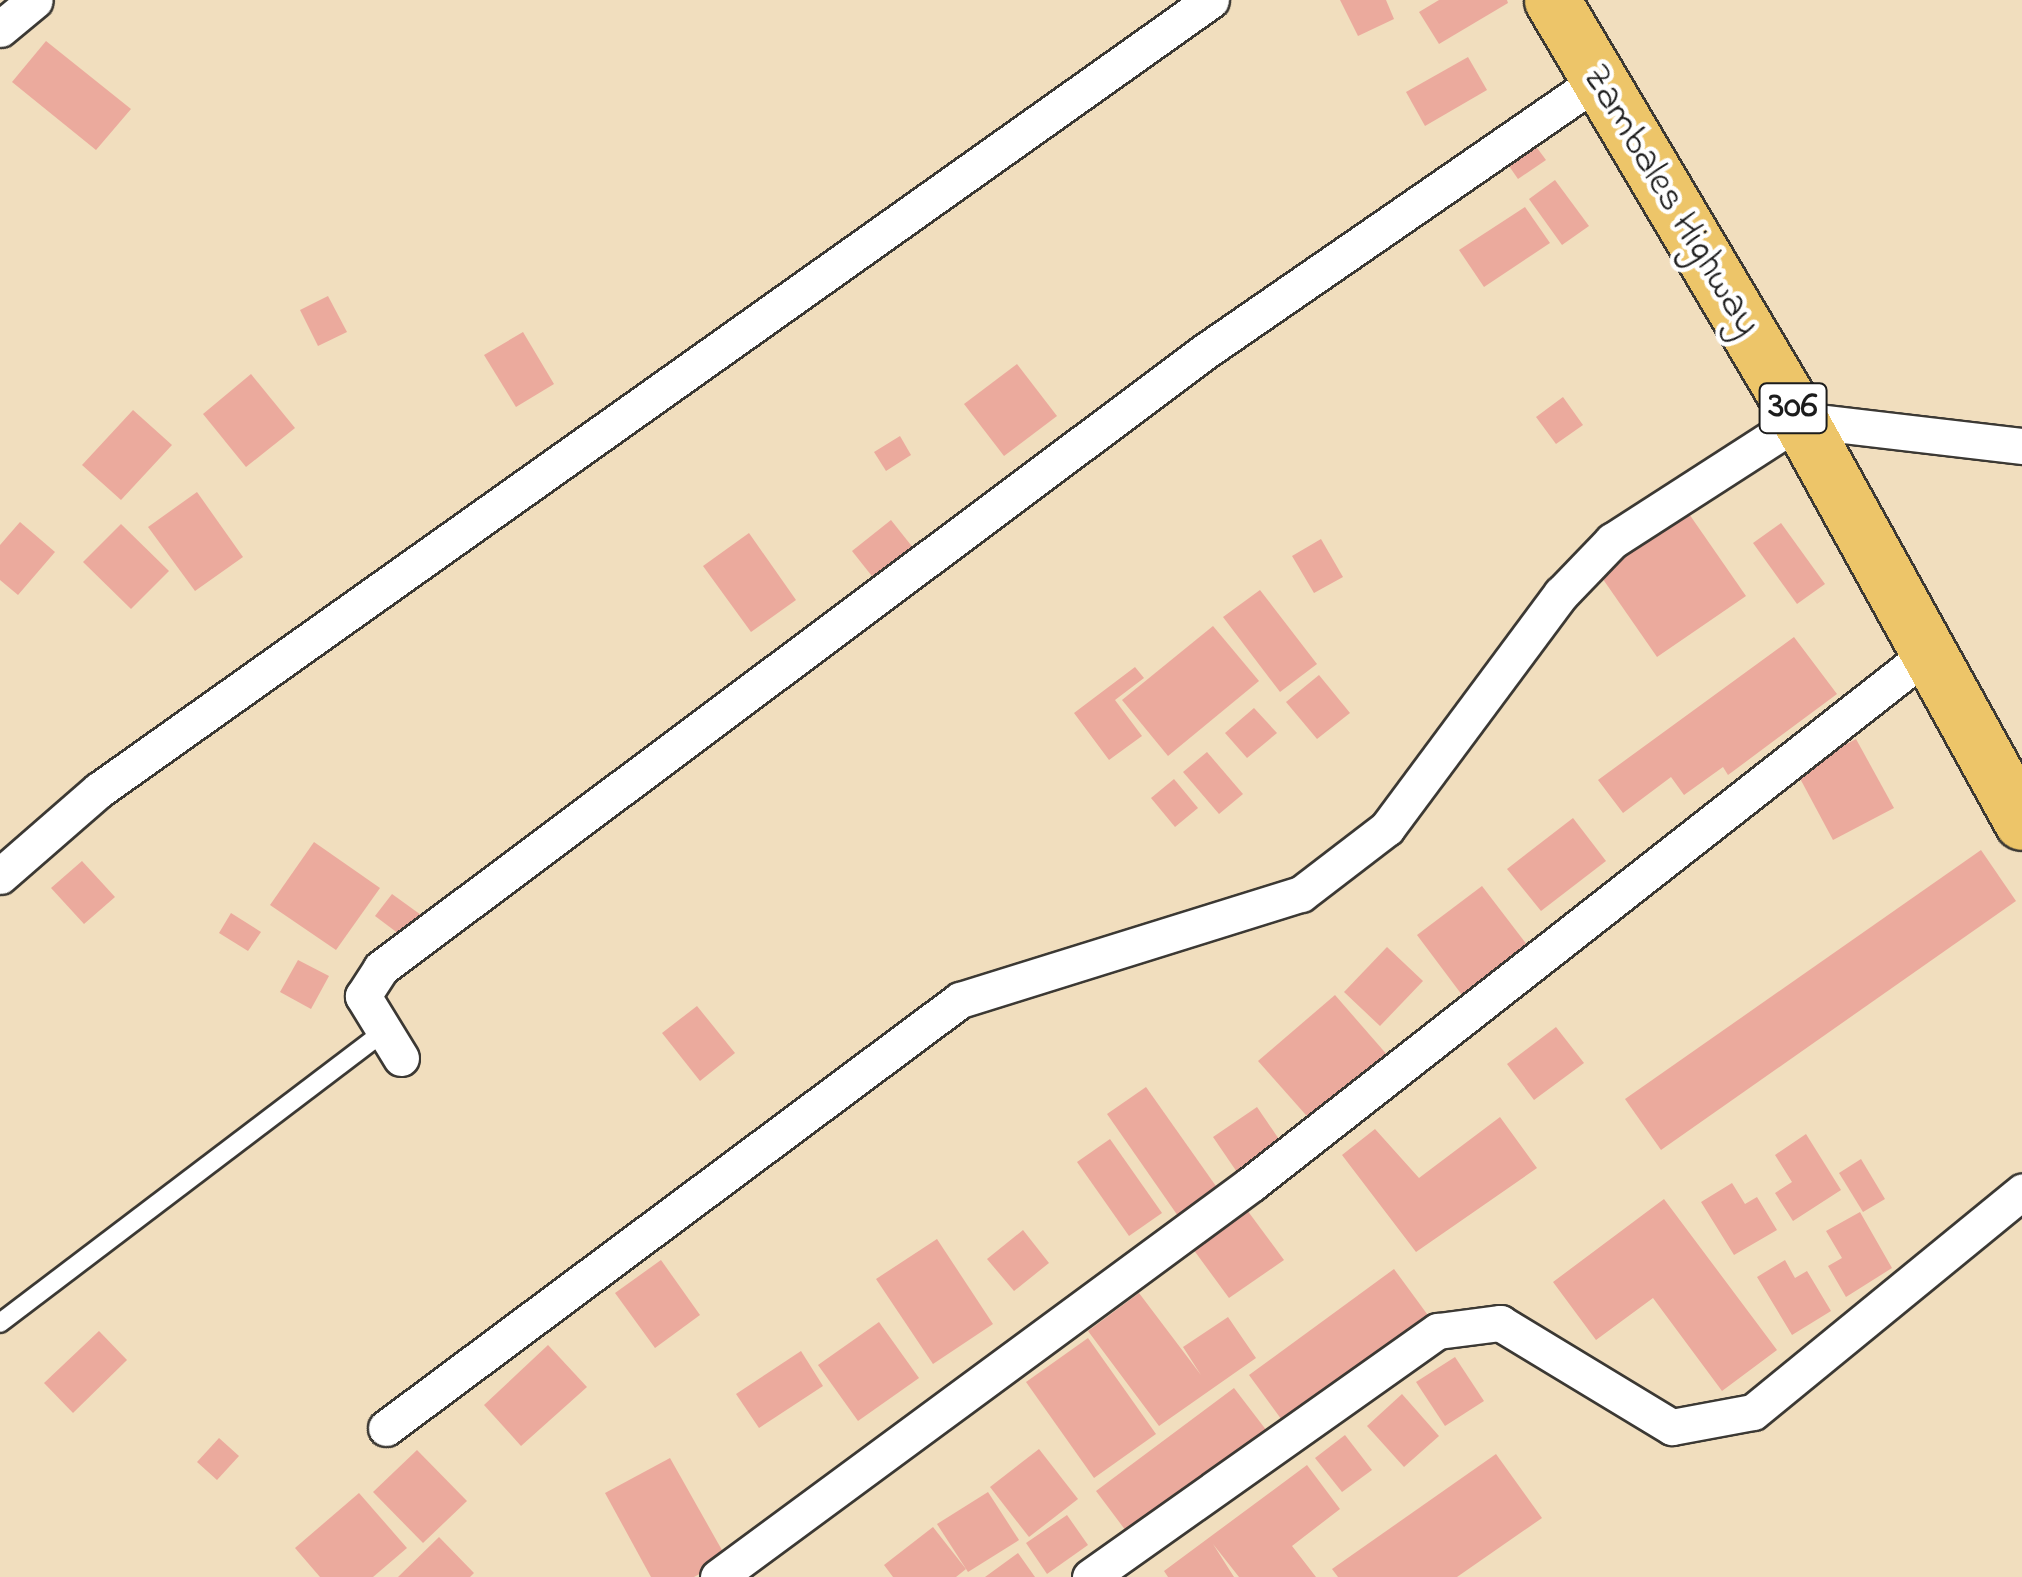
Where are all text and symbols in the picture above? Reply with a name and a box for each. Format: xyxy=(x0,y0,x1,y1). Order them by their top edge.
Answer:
street label: Zambales Highway xyxy=(1570,56,1770,346)
road number: 306 xyxy=(1758,375,1828,441)

